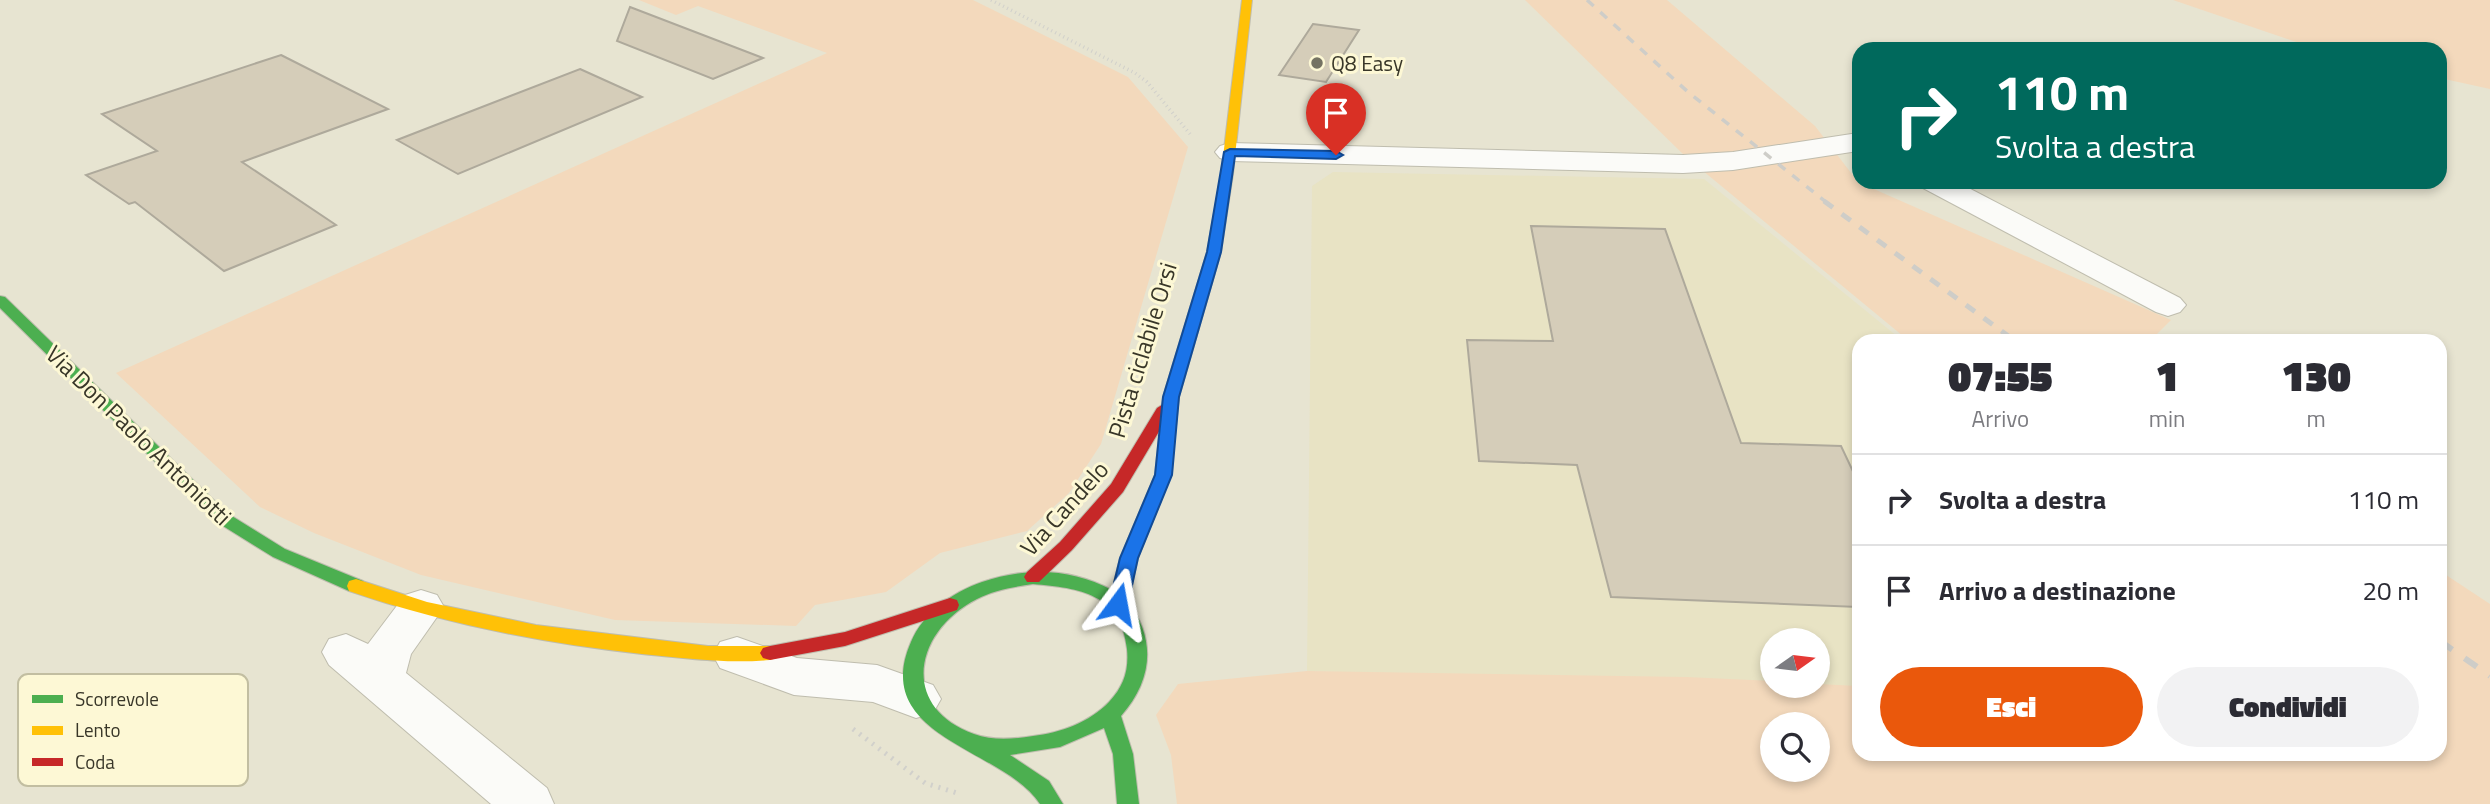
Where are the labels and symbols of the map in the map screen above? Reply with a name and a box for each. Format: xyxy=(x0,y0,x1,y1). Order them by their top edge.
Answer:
place label: Q8 Easy xyxy=(1331,47,1403,79)
marker: Q8 Easy xyxy=(1309,55,1325,71)
pin xyxy=(1306,83,1366,155)
street label: Pista ciclabile Orsi xyxy=(1098,258,1186,442)
street label: Via Don Paolo Antoniotti xyxy=(38,337,240,533)
street label: Via Candelo xyxy=(1011,452,1117,564)
position arrow xyxy=(1081,567,1155,641)
north arrow xyxy=(1760,628,1830,698)
legend xyxy=(18,674,248,786)
text: Scorrevole xyxy=(75,684,159,713)
text: Lento xyxy=(75,715,120,744)
text: Coda xyxy=(75,747,115,776)

